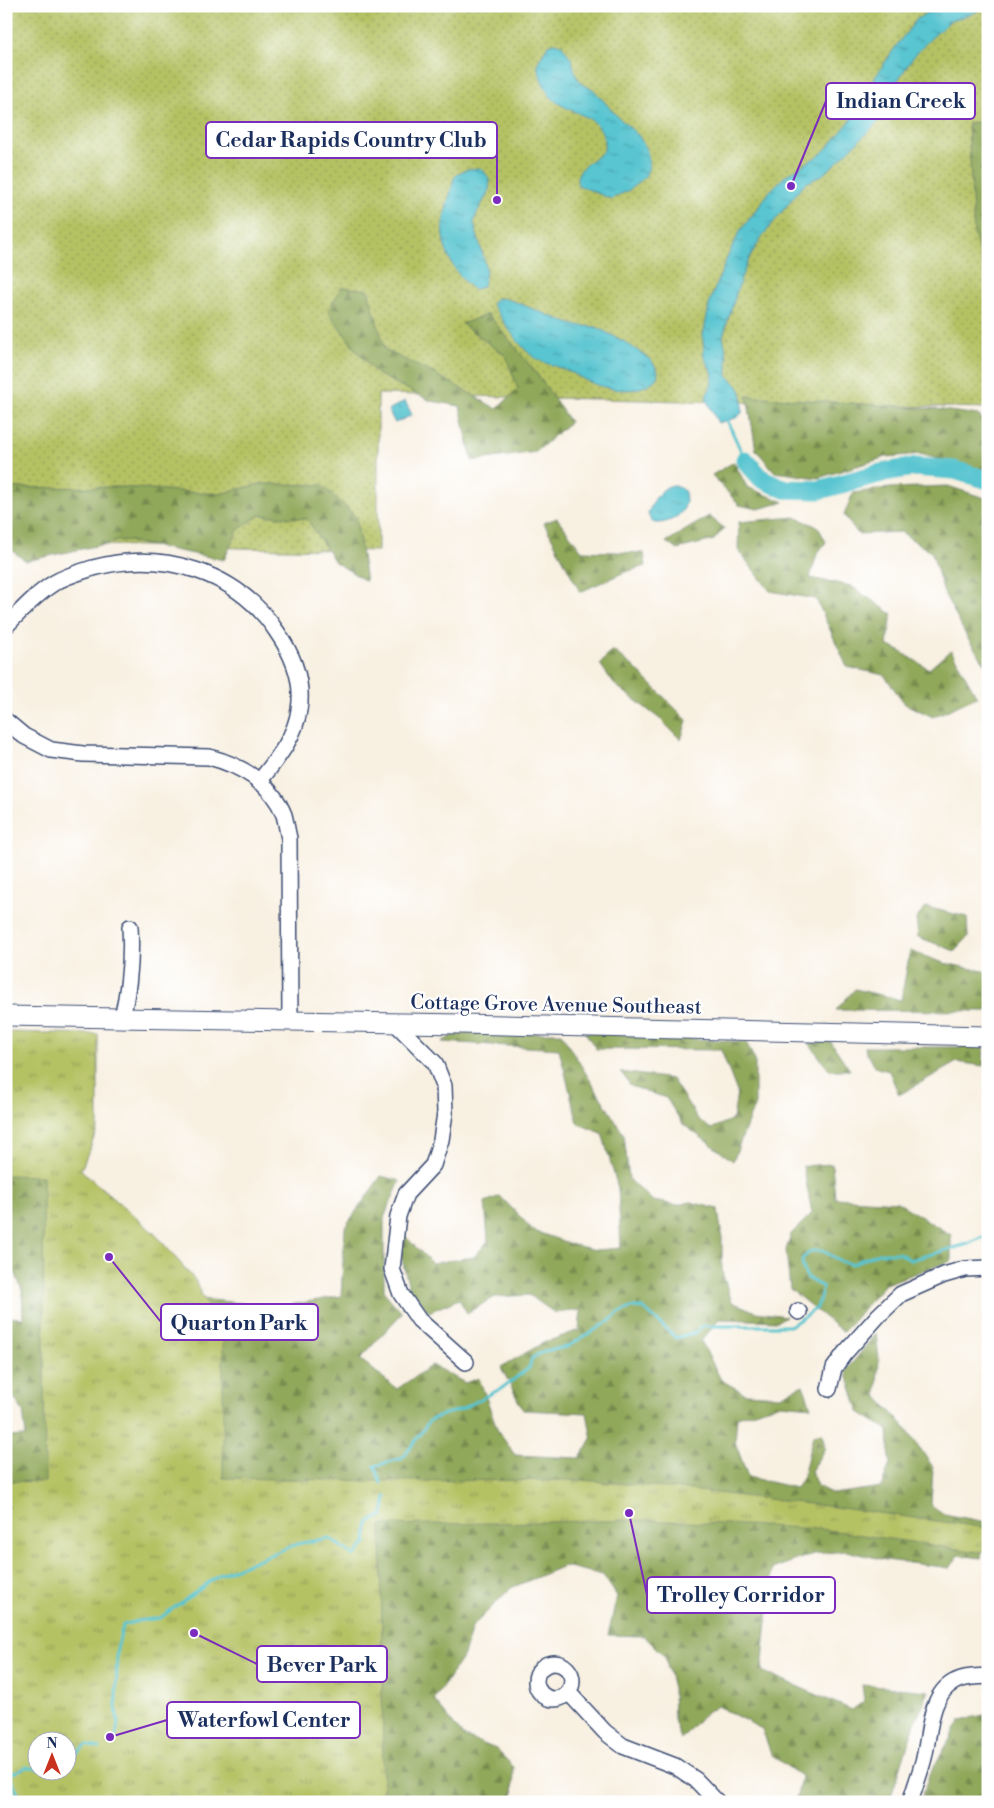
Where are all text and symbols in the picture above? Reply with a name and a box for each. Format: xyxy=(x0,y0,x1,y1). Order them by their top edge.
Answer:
callout: Indian Creek xyxy=(826,83,975,119)
text: Indian Creek xyxy=(836,89,967,115)
callout: Cedar Rapids Country Club xyxy=(206,122,497,158)
text: Cedar Rapids Country Club xyxy=(215,128,487,154)
street label: Cottage Grove Avenue Southeast xyxy=(410,990,702,1021)
callout: Quarton Park xyxy=(161,1304,318,1340)
text: Quarton Park xyxy=(170,1311,309,1337)
callout: Trolley Corridor xyxy=(647,1577,835,1613)
text: Trolley Corridor xyxy=(657,1583,825,1609)
callout: Bever Park xyxy=(257,1646,387,1682)
text: Bever Park xyxy=(267,1653,378,1679)
callout: Waterfowl Center xyxy=(167,1702,360,1738)
text: Waterfowl Center xyxy=(176,1708,351,1734)
north arrow xyxy=(28,1730,78,1780)
text: N xyxy=(46,1735,58,1753)

